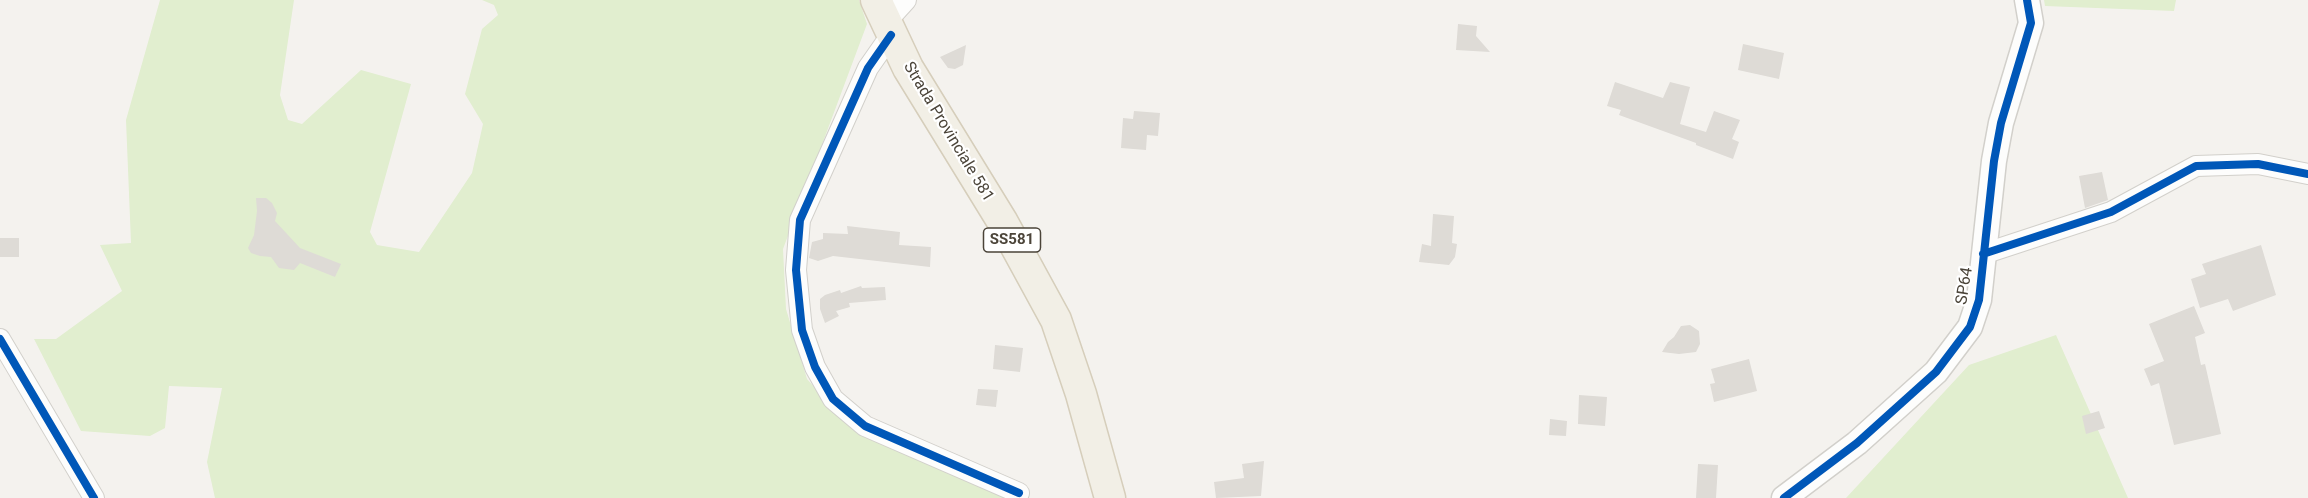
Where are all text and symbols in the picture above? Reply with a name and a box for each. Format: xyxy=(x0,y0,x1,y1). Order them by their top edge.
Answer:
street label: Strada Provinciale 581 xyxy=(899,59,997,205)
road number: SS581 xyxy=(984,228,1040,252)
street label: SP64 xyxy=(1953,266,1977,306)

